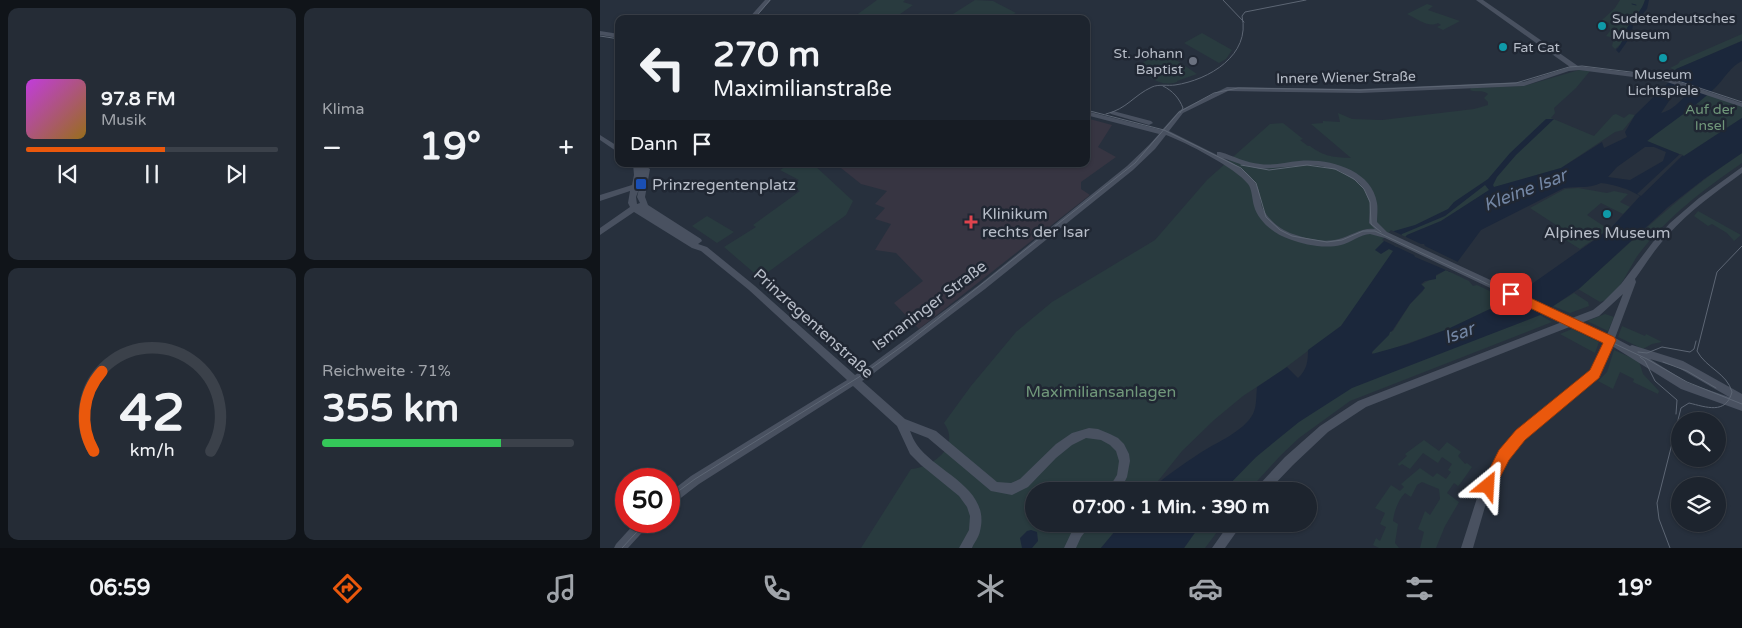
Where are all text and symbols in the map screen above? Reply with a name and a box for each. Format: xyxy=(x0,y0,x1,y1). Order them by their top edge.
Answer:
place label: Sudetendeutsches Museum xyxy=(1612,10,1736,43)
marker: Sudetendeutsches Museum xyxy=(1596,20,1608,32)
text: 270 m xyxy=(713,34,820,76)
icon: left xyxy=(630,35,695,100)
place label: Fat Cat xyxy=(1513,39,1561,56)
marker: Fat Cat xyxy=(1497,41,1509,53)
place label: St. Johann Baptist xyxy=(1114,45,1184,78)
marker: Museum Lichtspiele xyxy=(1657,52,1669,64)
marker: St. Johann Baptist xyxy=(1187,55,1199,67)
place label: Museum Lichtspiele xyxy=(1627,66,1699,99)
street label: Innere Wiener Straße xyxy=(1276,68,1416,87)
text: Maximilianstraße xyxy=(713,76,892,102)
text: 97.8 FM xyxy=(101,88,176,110)
text: Klima xyxy=(322,99,364,119)
park label: Auf der Insel xyxy=(1685,101,1736,134)
text: Musik xyxy=(101,110,146,130)
text: 19° xyxy=(419,124,481,170)
icon: arrive xyxy=(688,130,716,158)
text: − xyxy=(322,131,342,165)
text: + xyxy=(558,131,574,165)
text: Dann xyxy=(630,133,678,155)
icon: previous xyxy=(54,160,82,188)
icon: pause xyxy=(138,160,166,188)
icon: next xyxy=(222,160,250,188)
water label: Kleine Isar xyxy=(1480,163,1572,216)
place label: Prinzregentenplatz xyxy=(652,175,796,195)
marker: Prinzregentenplatz xyxy=(634,177,648,191)
place label: Klinikum rechts der Isar xyxy=(982,204,1090,242)
marker: Alpines Museum xyxy=(1601,208,1613,220)
marker: Klinikum rechts der Isar xyxy=(964,215,978,229)
place label: Alpines Museum xyxy=(1544,223,1670,243)
street label: Ismaninger Straße xyxy=(868,256,991,355)
street label: Prinzregentenstraße xyxy=(749,265,877,383)
pin xyxy=(1490,273,1532,315)
icon: arrive xyxy=(1497,280,1525,308)
water label: Isar xyxy=(1441,317,1479,349)
text: Reichweite · 71% xyxy=(322,361,451,381)
text: 42 xyxy=(119,382,185,445)
park label: Maximiliansanlagen xyxy=(1026,382,1176,402)
text: 355 km xyxy=(322,386,459,432)
map controls xyxy=(1671,412,1726,532)
button: search xyxy=(1671,412,1726,467)
text: km/h xyxy=(130,440,174,461)
position arrow xyxy=(1461,459,1513,511)
speed limit sign: 50 xyxy=(615,468,680,533)
button: layers xyxy=(1671,477,1726,532)
text: 07:00 · 1 Min. · 390 m xyxy=(1073,496,1269,518)
icon: directions xyxy=(330,571,365,606)
icon: music xyxy=(544,571,579,606)
icon: phone xyxy=(759,571,794,606)
icon: climate xyxy=(973,571,1008,606)
icon: car xyxy=(1188,571,1223,606)
icon: filters xyxy=(1402,571,1437,606)
text: 06:59 xyxy=(90,575,151,601)
text: 19° xyxy=(1616,575,1652,601)

